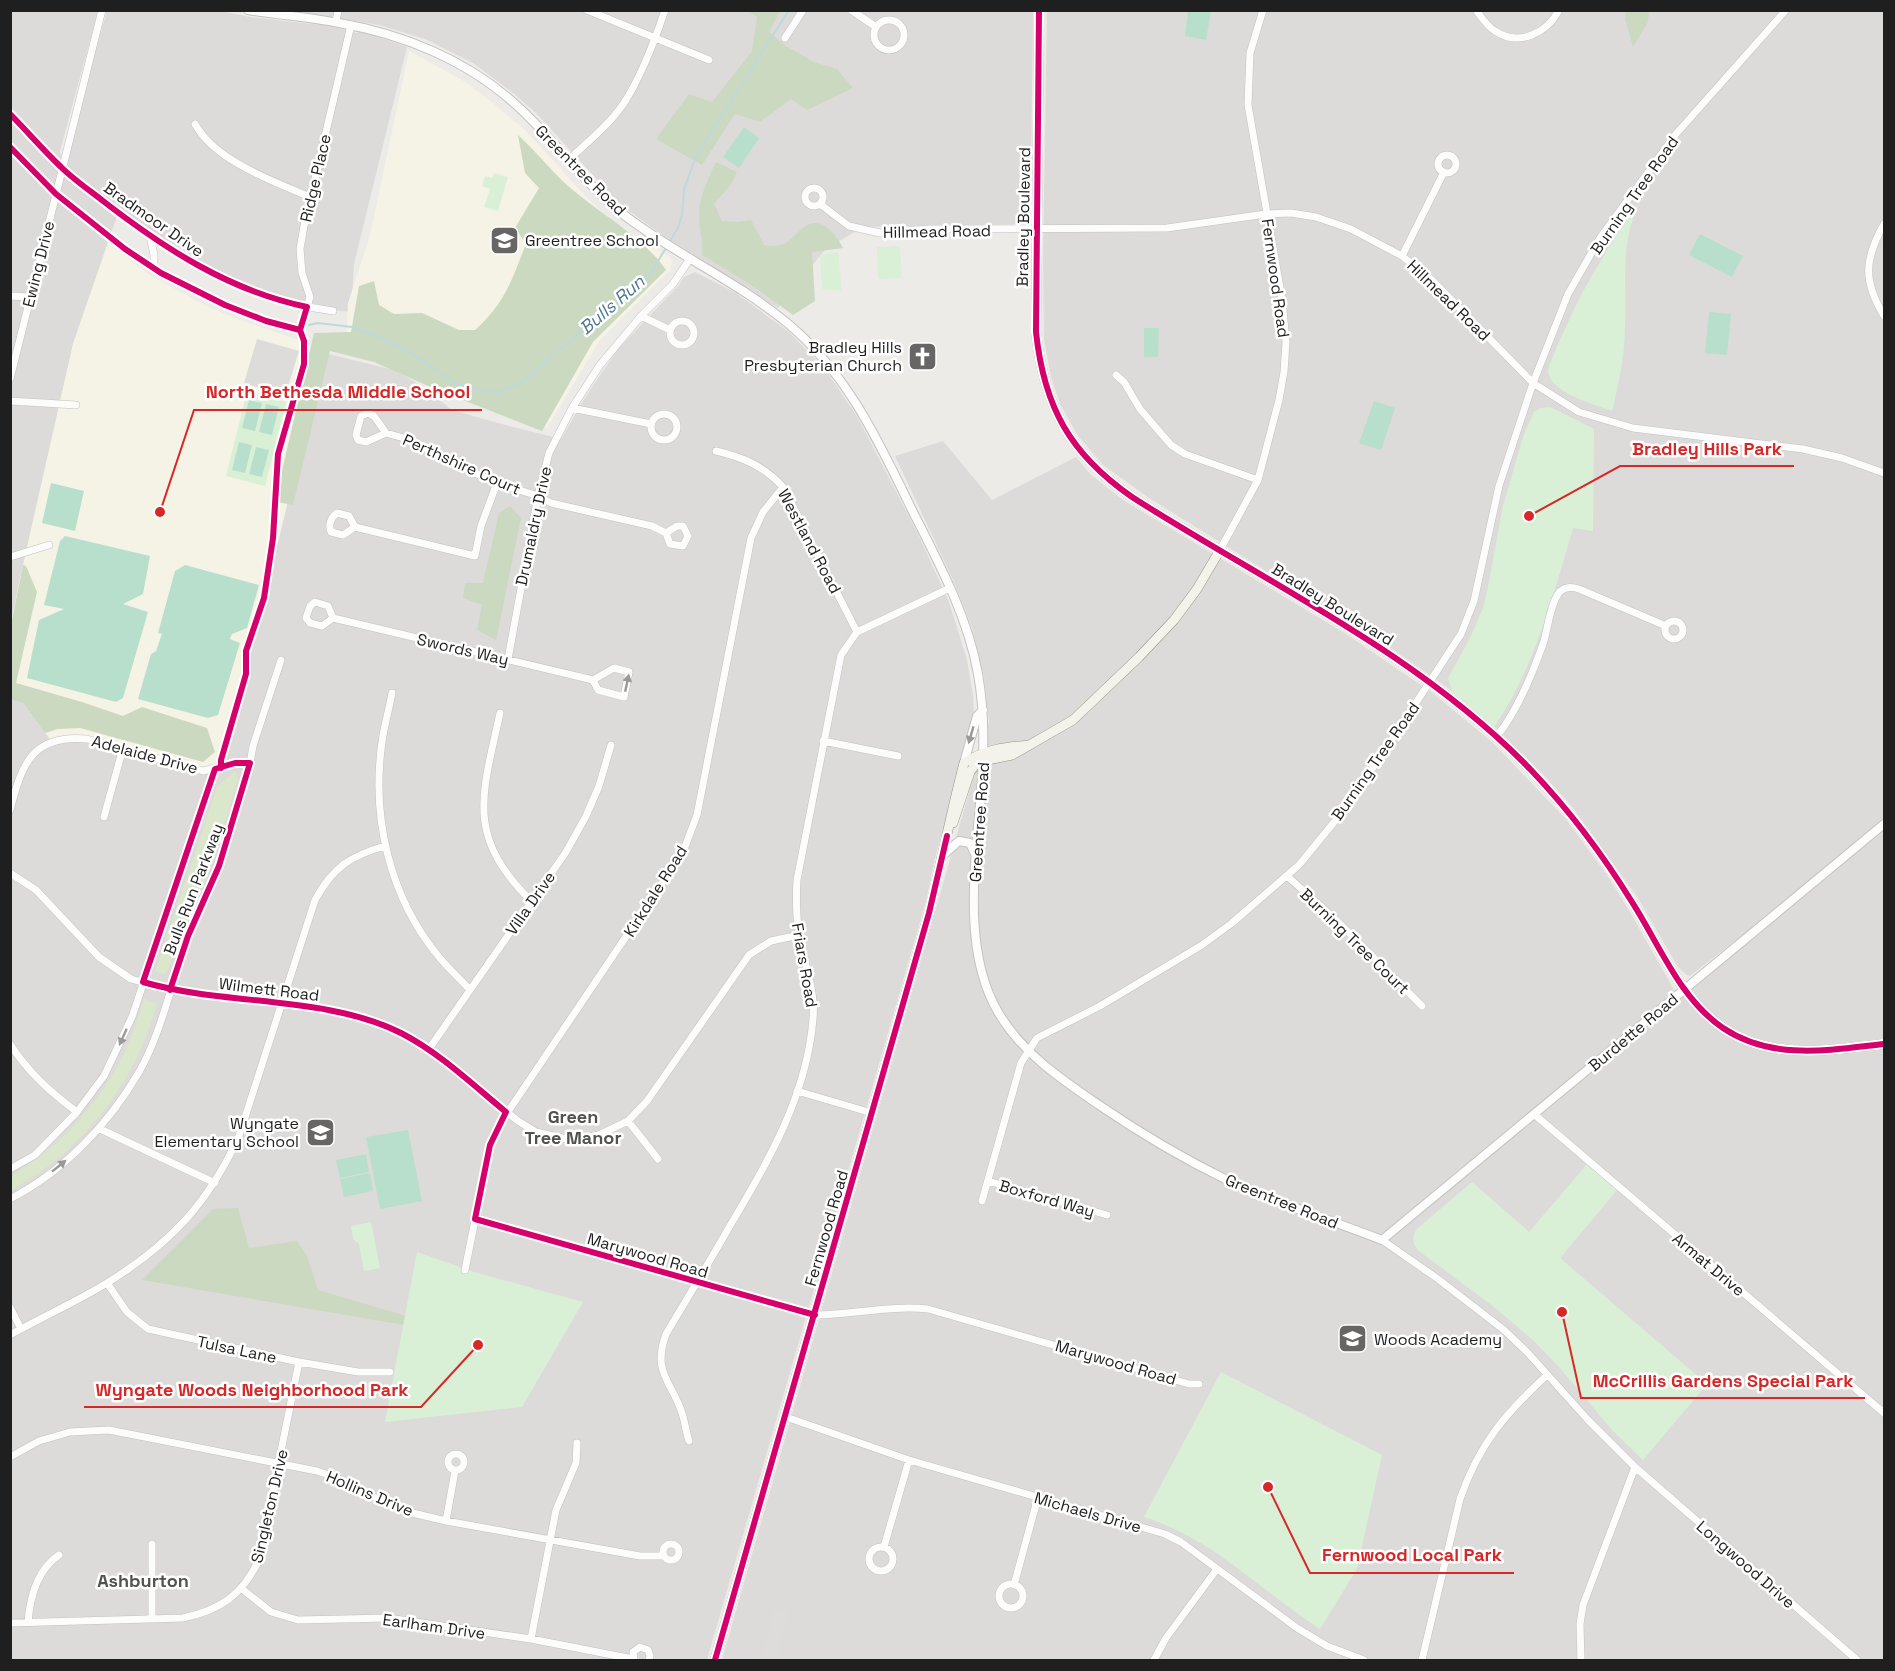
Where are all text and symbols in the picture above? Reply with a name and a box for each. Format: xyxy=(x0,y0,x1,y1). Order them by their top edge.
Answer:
street label: Greentree Road xyxy=(531,120,631,220)
street label: Ridge Place xyxy=(295,132,336,224)
street label: Burning Tree Road xyxy=(1586,132,1683,259)
street label: Bradley Boulevard xyxy=(1012,147,1035,287)
street label: Bradmoor Drive xyxy=(100,177,208,262)
street label: Fernwood Road xyxy=(1257,217,1294,339)
street label: Ewing Drive xyxy=(18,219,59,309)
street label: Hillmead Road xyxy=(883,220,991,243)
school or university icon: Greentree School xyxy=(488,224,520,256)
place label: Greentree School xyxy=(525,230,659,251)
street label: Hillmead Road xyxy=(1402,255,1495,345)
water label: Bulls Run xyxy=(574,269,650,339)
place label: Bradley Hills Presbyterian Church xyxy=(744,337,902,376)
church icon: Bradley Hills Presbyterian Church xyxy=(907,340,939,372)
callout: North Bethesda Middle School xyxy=(194,374,482,410)
text: North Bethesda Middle School xyxy=(206,380,470,403)
street label: Perthshire Court xyxy=(400,429,524,500)
callout: Bradley Hills Park xyxy=(1620,430,1794,466)
text: Bradley Hills Park xyxy=(1632,437,1782,460)
street label: Drumaldry Drive xyxy=(511,464,556,588)
street label: Westland Road xyxy=(773,485,846,597)
street label: Bradley Boulevard xyxy=(1268,558,1398,650)
street label: Swords Way xyxy=(415,629,511,670)
one-way arrow xyxy=(623,674,632,693)
street label: Burning Tree Road xyxy=(1327,698,1424,825)
one-way arrow xyxy=(966,726,976,745)
street label: Adelaide Drive xyxy=(89,730,200,779)
street label: Greentree Road xyxy=(965,761,994,883)
street label: Bulls Run Parkway xyxy=(159,820,228,958)
street label: Kirkdale Road xyxy=(619,842,692,941)
street label: Villa Drive xyxy=(501,867,560,939)
street label: Burning Tree Court xyxy=(1295,884,1414,999)
street label: Friars Road xyxy=(787,921,822,1009)
street label: Wilmett Road xyxy=(218,973,320,1006)
street label: Burdette Road xyxy=(1584,989,1683,1076)
one-way arrow xyxy=(118,1028,128,1046)
district label: Green Tree Manor xyxy=(524,1105,622,1149)
place label: Wyngate Elementary School xyxy=(154,1113,299,1152)
school or university icon: Wyngate Elementary School xyxy=(304,1116,336,1148)
one-way arrow xyxy=(51,1160,66,1172)
street label: Fernwood Road xyxy=(800,1168,853,1289)
street label: Greentree Road xyxy=(1222,1169,1342,1234)
street label: Boxford Way xyxy=(997,1175,1097,1222)
street label: Marywood Road xyxy=(585,1228,711,1283)
street label: Armat Drive xyxy=(1668,1228,1749,1301)
school or university icon: Woods Academy xyxy=(1337,1323,1369,1355)
place label: Woods Academy xyxy=(1374,1329,1502,1350)
street label: Tulsa Lane xyxy=(195,1331,279,1368)
street label: Marywood Road xyxy=(1053,1335,1179,1390)
callout: McCrillis Gardens Special Park xyxy=(1581,1362,1865,1398)
text: McCrillis Gardens Special Park xyxy=(1593,1369,1853,1392)
callout: Wyngate Woods Neighborhood Park xyxy=(84,1371,421,1407)
text: Wyngate Woods Neighborhood Park xyxy=(96,1378,408,1401)
street label: Singleton Drive xyxy=(246,1447,293,1565)
street label: Hollins Drive xyxy=(323,1466,417,1521)
street label: Michaels Drive xyxy=(1032,1487,1144,1538)
street label: Longwood Drive xyxy=(1692,1516,1799,1613)
callout: Fernwood Local Park xyxy=(1310,1537,1514,1573)
text: Fernwood Local Park xyxy=(1322,1543,1502,1566)
district label: Ashburton xyxy=(97,1569,189,1592)
street label: Earlham Drive xyxy=(381,1609,487,1644)

